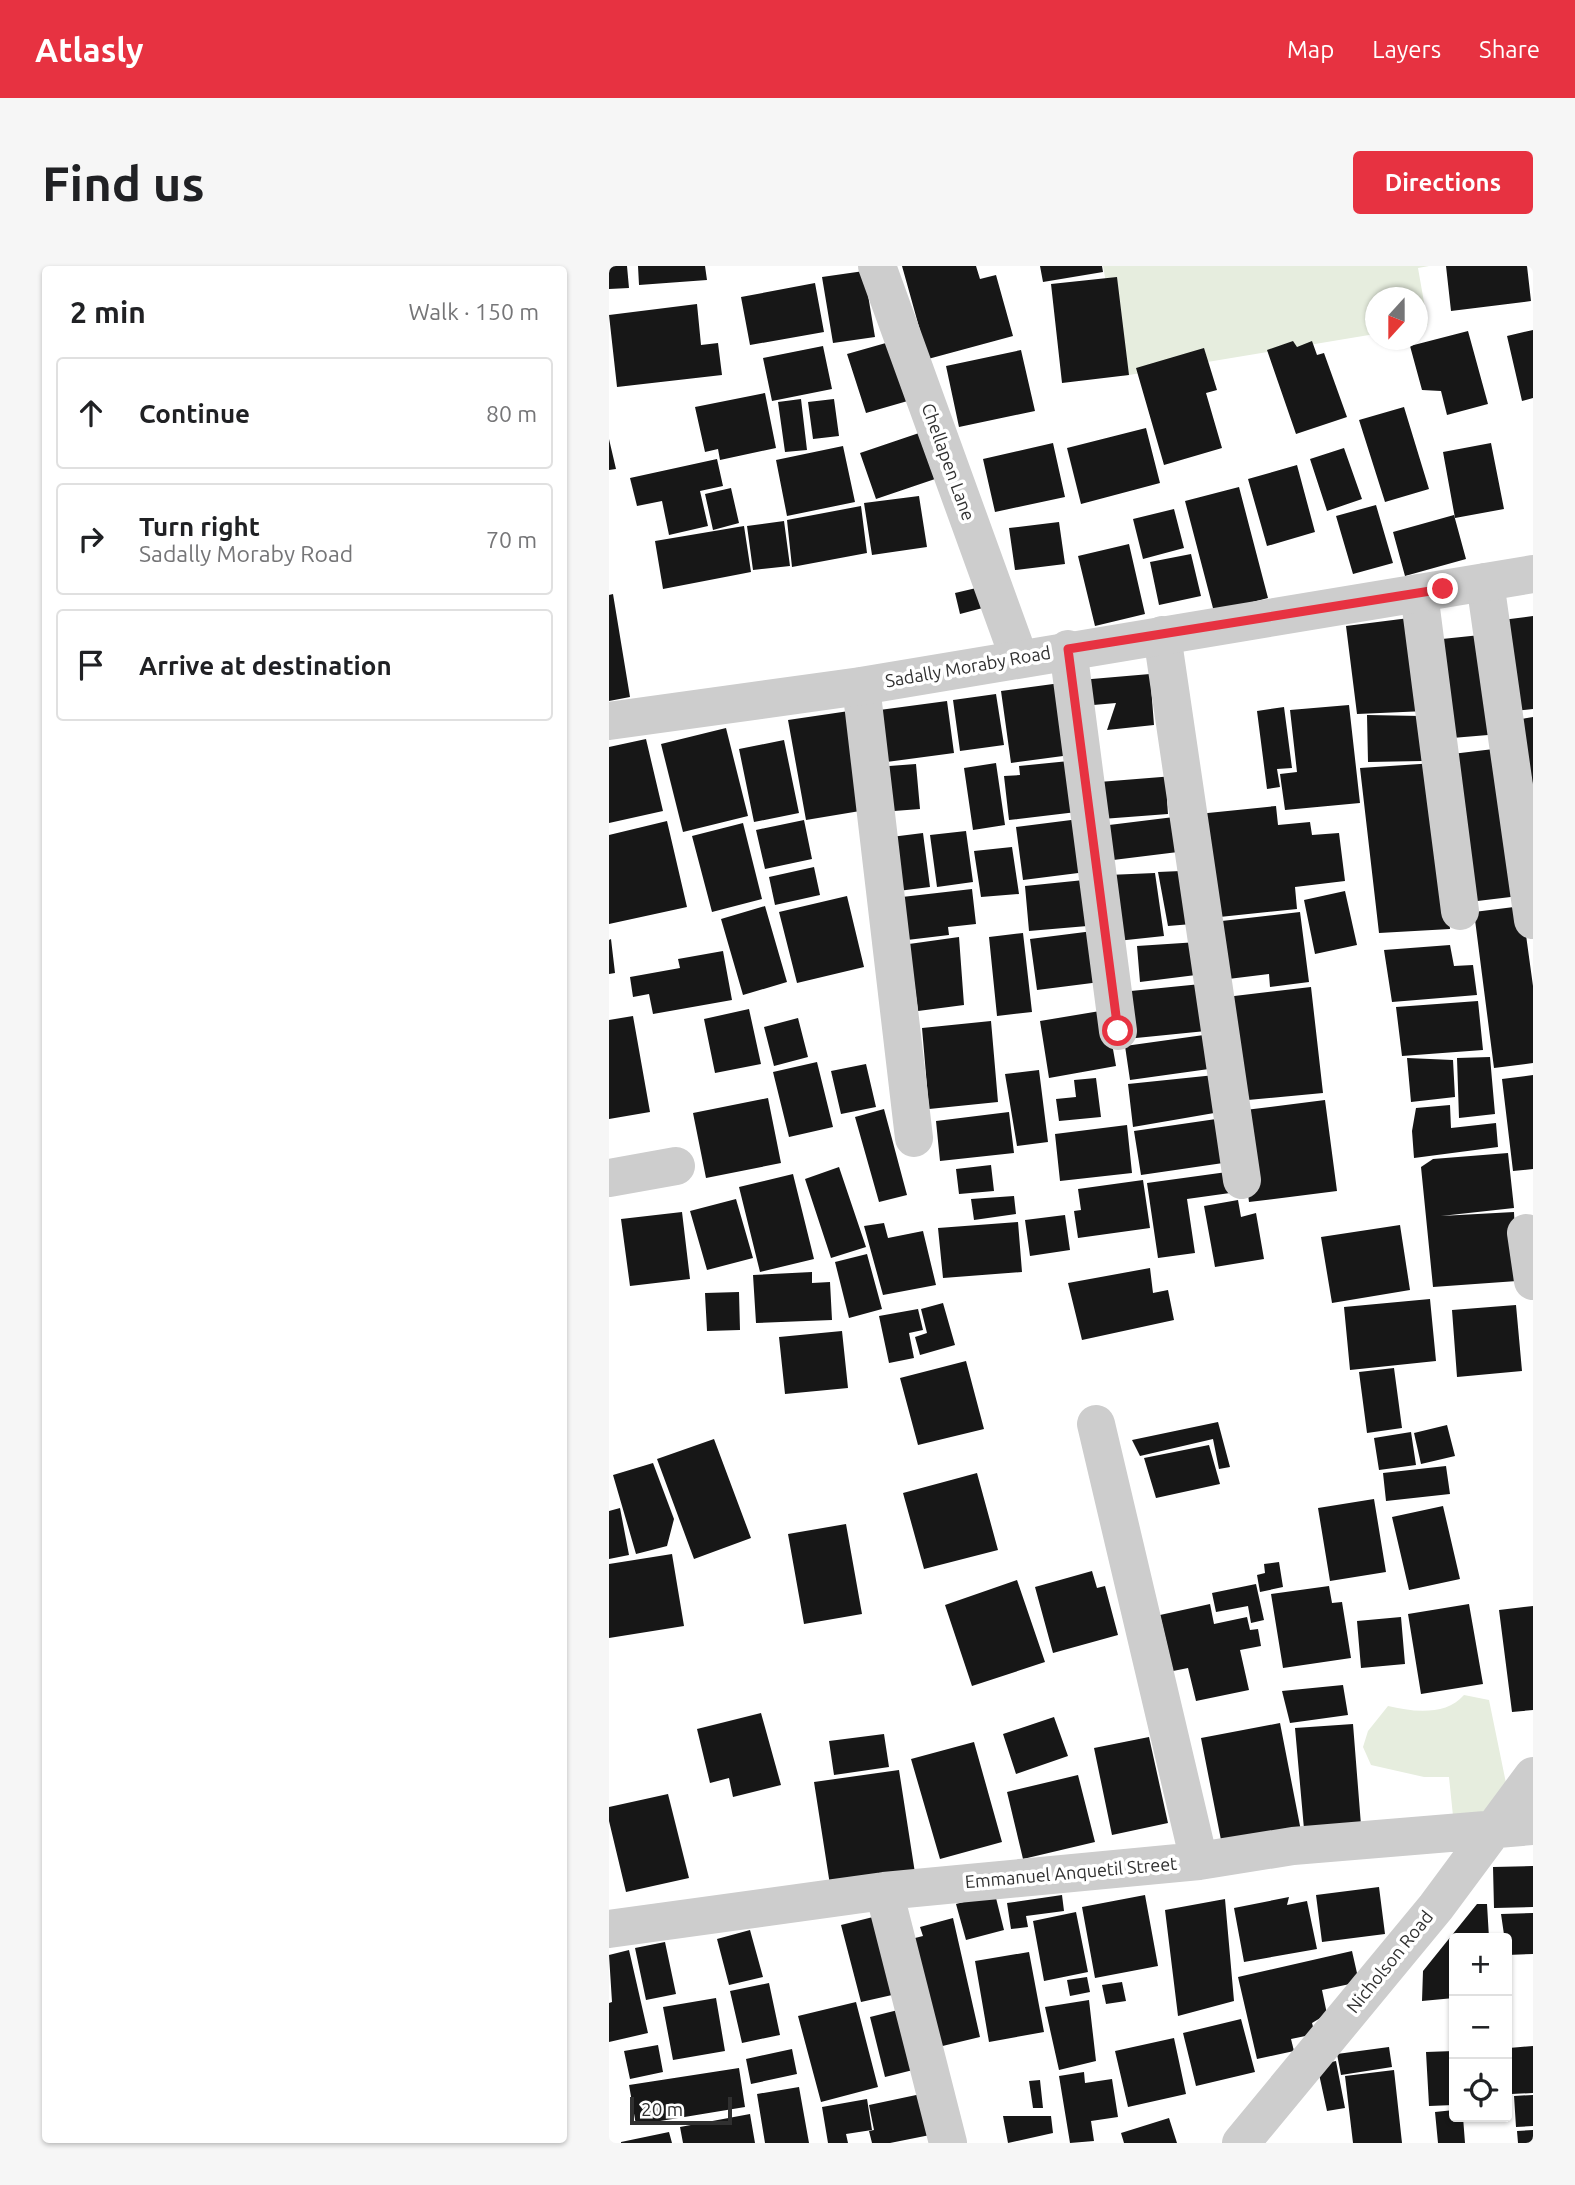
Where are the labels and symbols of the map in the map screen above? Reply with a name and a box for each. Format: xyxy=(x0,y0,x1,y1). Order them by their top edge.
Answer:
north arrow xyxy=(1365,287,1428,350)
street label: Chellapen Lane xyxy=(918,400,979,523)
route end xyxy=(1427,573,1458,604)
street label: Sadally Moraby Road xyxy=(884,642,1052,690)
route start xyxy=(1102,1015,1133,1046)
street label: Emmanuel Anquetil Street xyxy=(964,1853,1178,1891)
street label: Nicholson Road xyxy=(1342,1906,1436,2016)
scale bar xyxy=(630,2094,731,2126)

